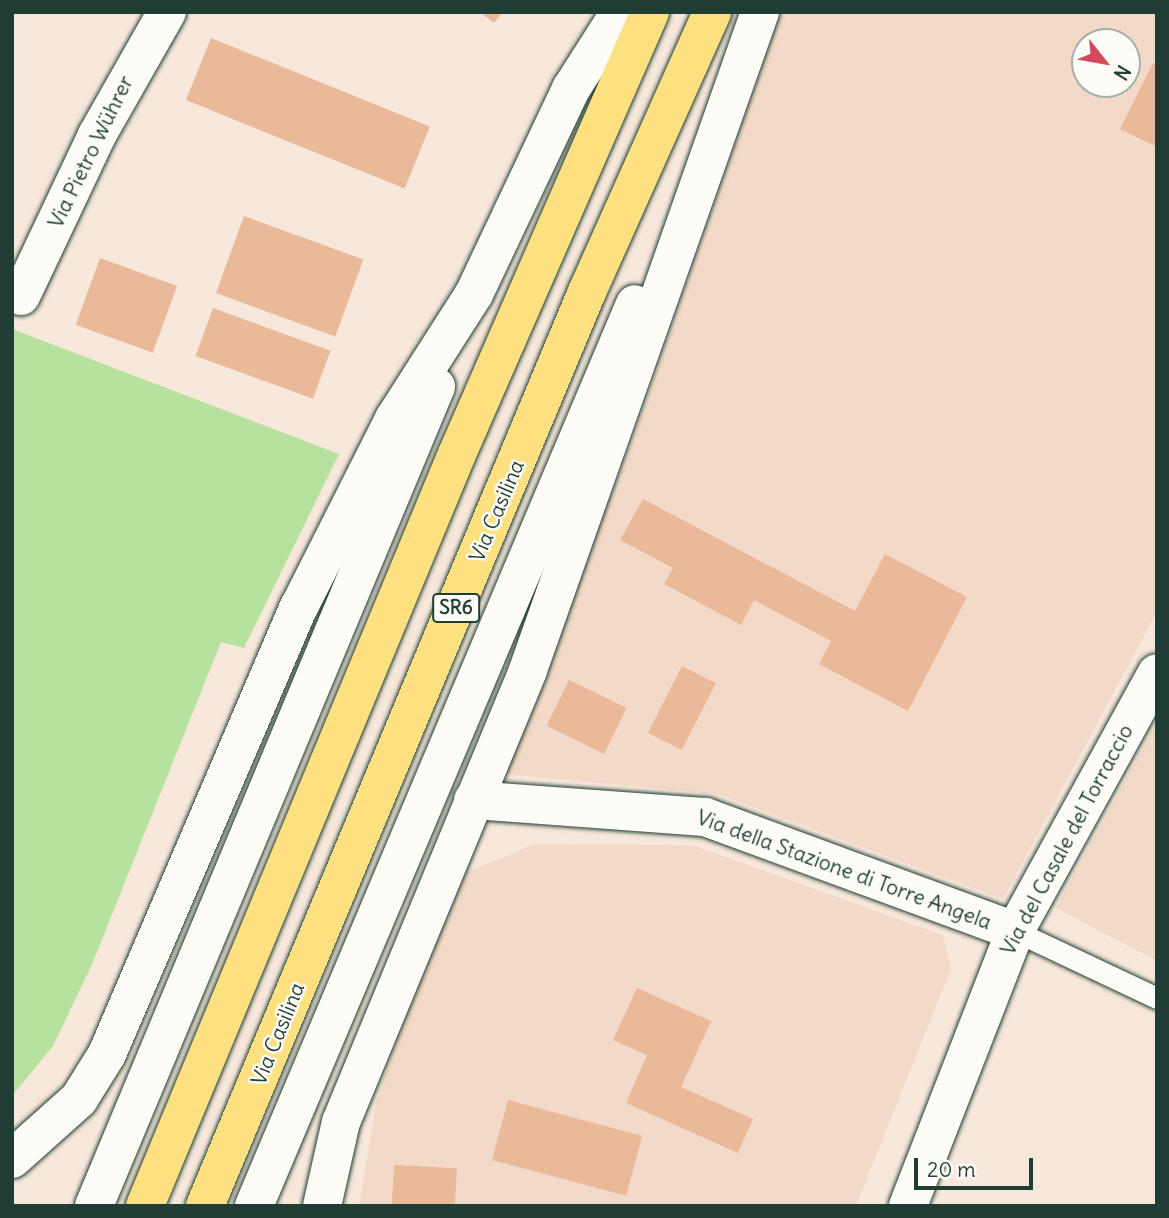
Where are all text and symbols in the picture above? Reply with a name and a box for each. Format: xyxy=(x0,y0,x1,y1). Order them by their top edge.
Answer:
north arrow xyxy=(1071,28,1141,98)
text: N xyxy=(1109,61,1136,85)
street label: Via Pietro Wührer xyxy=(43,72,139,232)
street label: Via Casilina xyxy=(464,456,530,566)
road number: SR6 xyxy=(432,593,480,624)
street label: Via del Casale del Torraccio xyxy=(995,720,1139,960)
street label: Via della Stazione di Torre Angela xyxy=(693,805,995,935)
street label: Via Casilina xyxy=(246,979,310,1089)
scale bar xyxy=(917,1144,1036,1188)
text: 20 m xyxy=(927,1156,976,1183)

